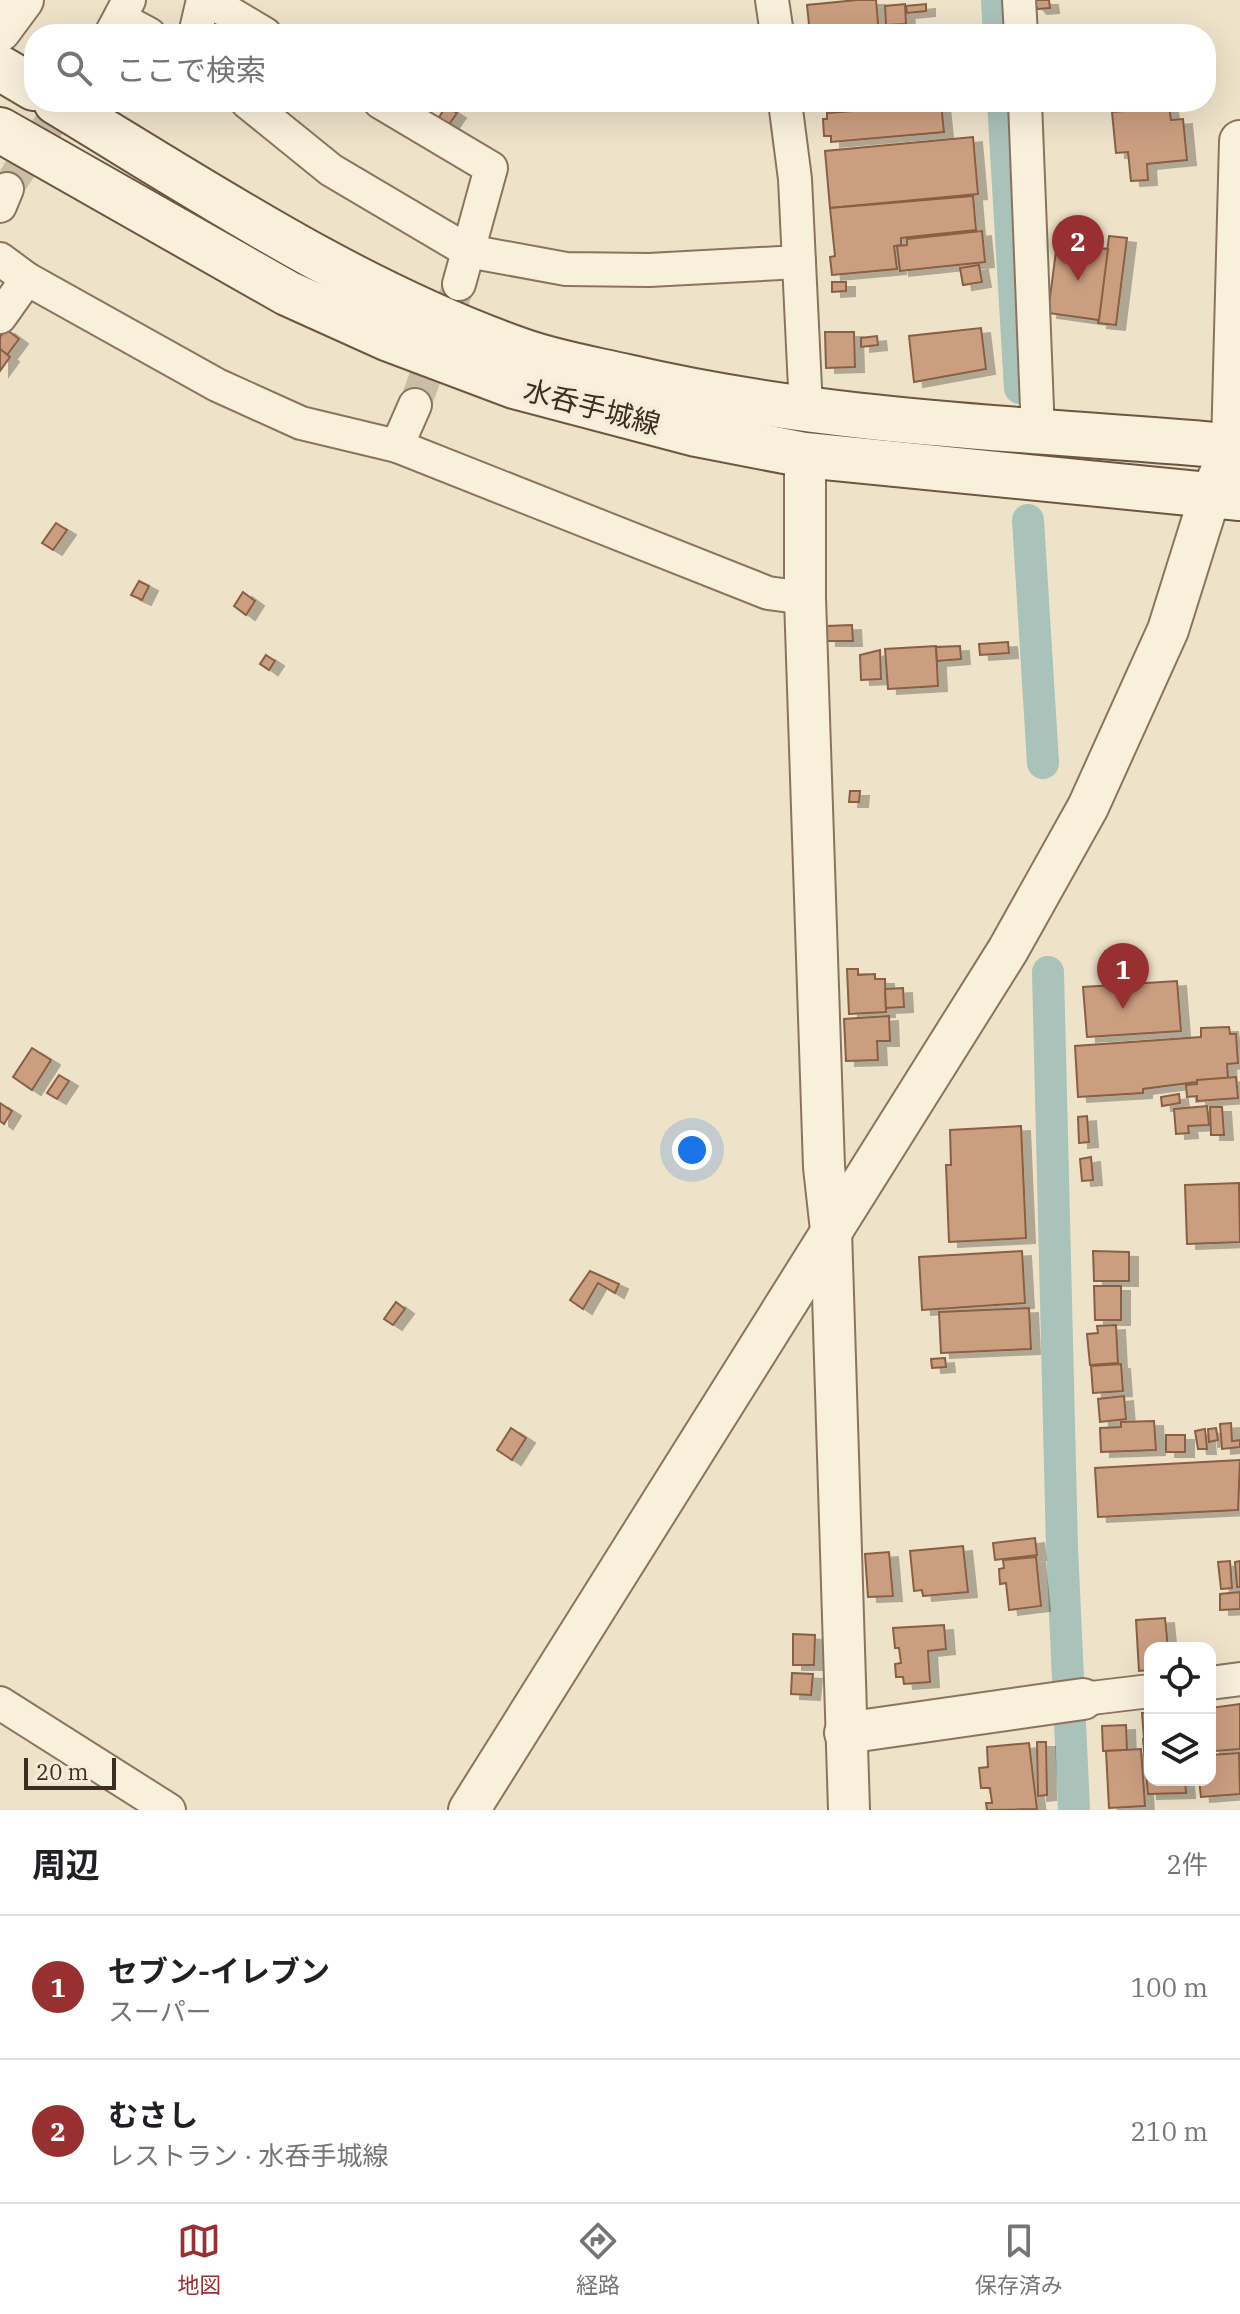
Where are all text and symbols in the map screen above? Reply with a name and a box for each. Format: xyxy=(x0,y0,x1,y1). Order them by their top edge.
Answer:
search box xyxy=(24,24,1216,112)
icon: search xyxy=(52,46,96,90)
text: ここで検索 xyxy=(116,50,266,89)
pin: 2 xyxy=(1052,215,1104,281)
street label: 水呑手城線 xyxy=(520,371,665,443)
pin: 1 xyxy=(1097,943,1149,1009)
your location xyxy=(672,1130,712,1170)
map controls xyxy=(1144,1642,1216,1786)
button: locate xyxy=(1144,1642,1216,1714)
button: layers xyxy=(1144,1714,1216,1786)
scale bar xyxy=(24,1754,116,1790)
text: 20 m xyxy=(36,1757,88,1786)
text: 周辺 xyxy=(32,1842,100,1886)
text: 2件 xyxy=(1166,1847,1208,1881)
text: セブン-イレブン xyxy=(108,1951,330,1990)
text: 1 xyxy=(50,1970,66,2004)
text: 100 m xyxy=(1130,1970,1208,2004)
text: スーパー xyxy=(108,1994,212,2028)
text: むさし xyxy=(108,2095,198,2134)
text: 2 xyxy=(50,2114,66,2148)
text: 210 m xyxy=(1130,2114,1208,2148)
text: レストラン · 水呑手城線 xyxy=(108,2138,389,2172)
tab: 地図 xyxy=(177,2219,221,2299)
tab: 経路 xyxy=(576,2219,620,2299)
tab: 保存済み xyxy=(975,2219,1063,2299)

